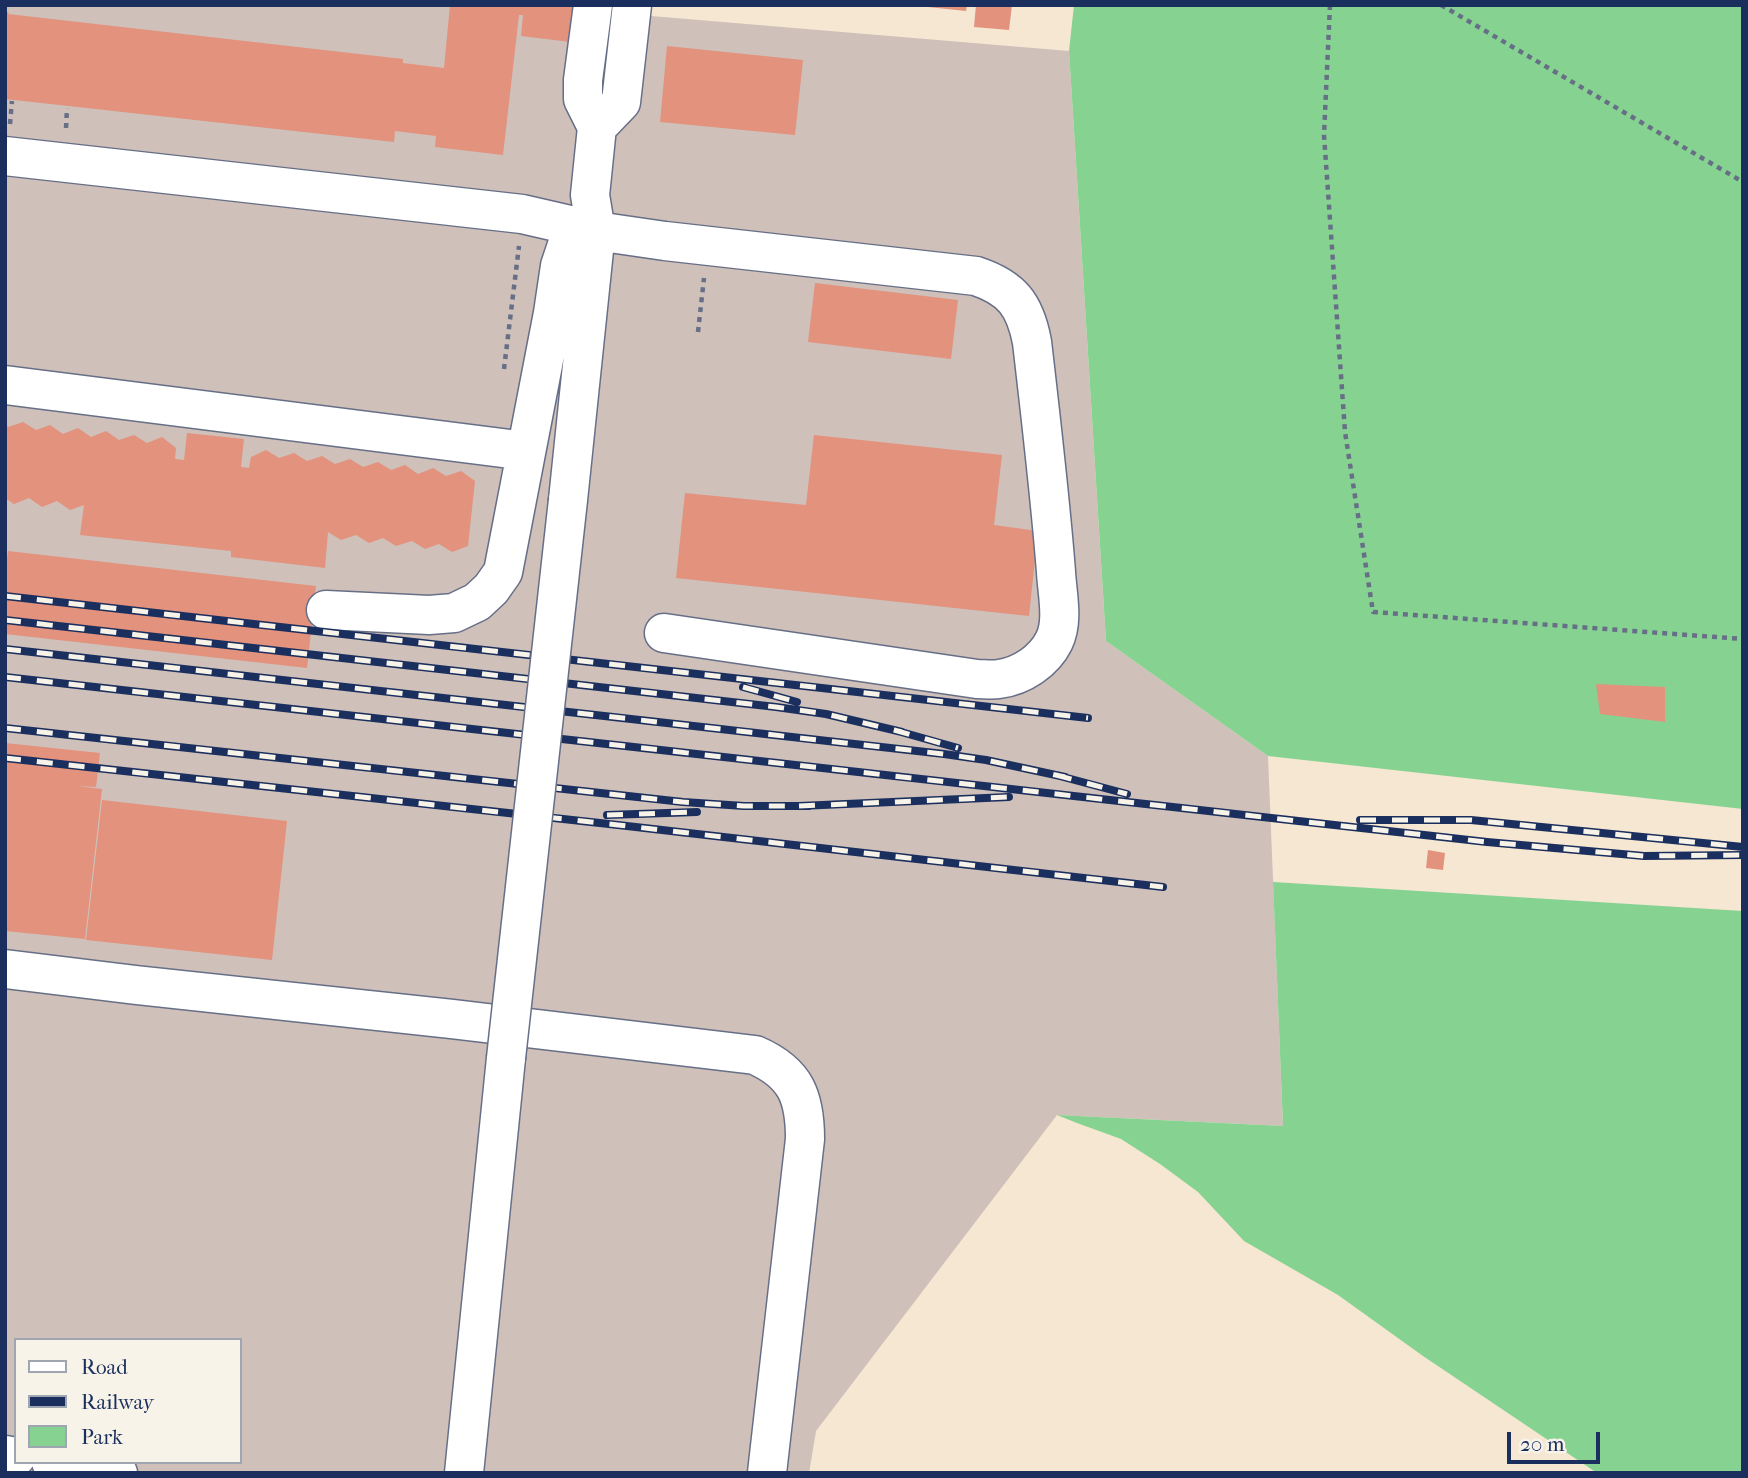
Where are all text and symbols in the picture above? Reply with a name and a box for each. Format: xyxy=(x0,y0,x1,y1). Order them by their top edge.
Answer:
legend xyxy=(14,1338,242,1464)
text: Road xyxy=(81,1355,128,1379)
text: Railway xyxy=(81,1390,154,1414)
scale bar xyxy=(1510,1418,1603,1462)
text: Park xyxy=(81,1425,123,1449)
text: 20 m xyxy=(1520,1432,1564,1456)

